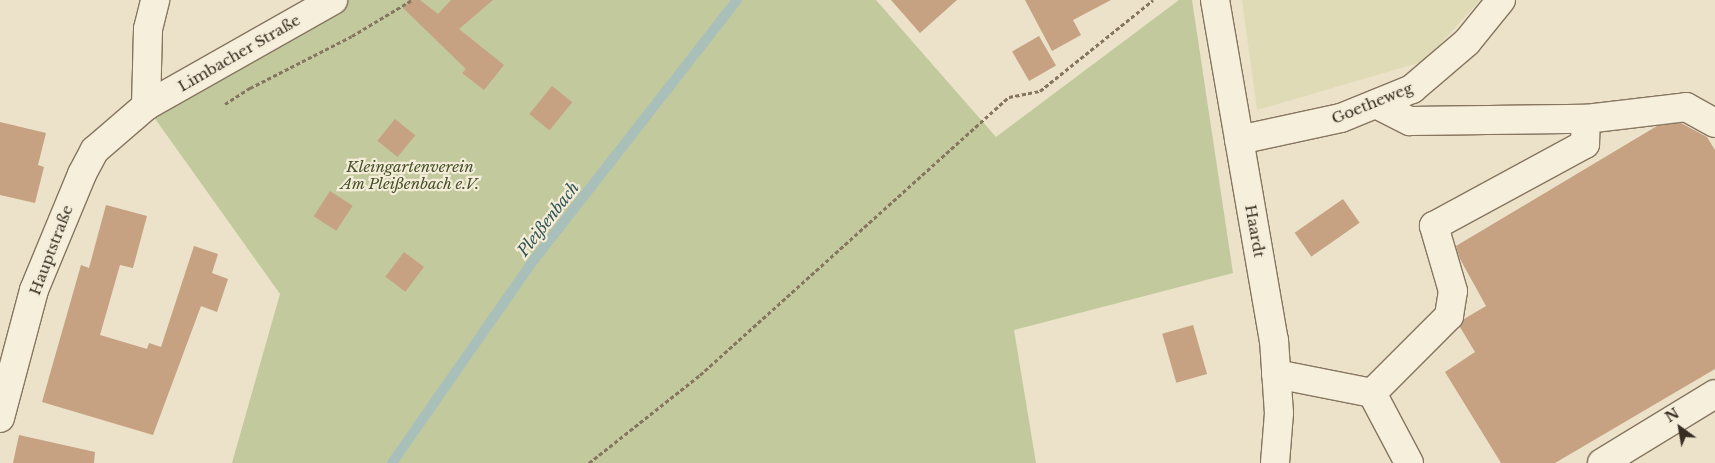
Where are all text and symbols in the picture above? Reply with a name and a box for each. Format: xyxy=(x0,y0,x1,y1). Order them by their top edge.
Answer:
street label: Limbacher Straße xyxy=(175,11,303,95)
street label: Goetheweg xyxy=(1329,79,1415,127)
park label: Kleingartenverein Am Pleißenbach e.V. xyxy=(340,157,480,192)
water label: Pleißenbach xyxy=(513,178,583,260)
street label: Hauptstraße xyxy=(26,202,76,298)
street label: Haardt xyxy=(1242,203,1268,259)
north arrow xyxy=(1655,403,1705,453)
text: N xyxy=(1662,404,1682,426)

